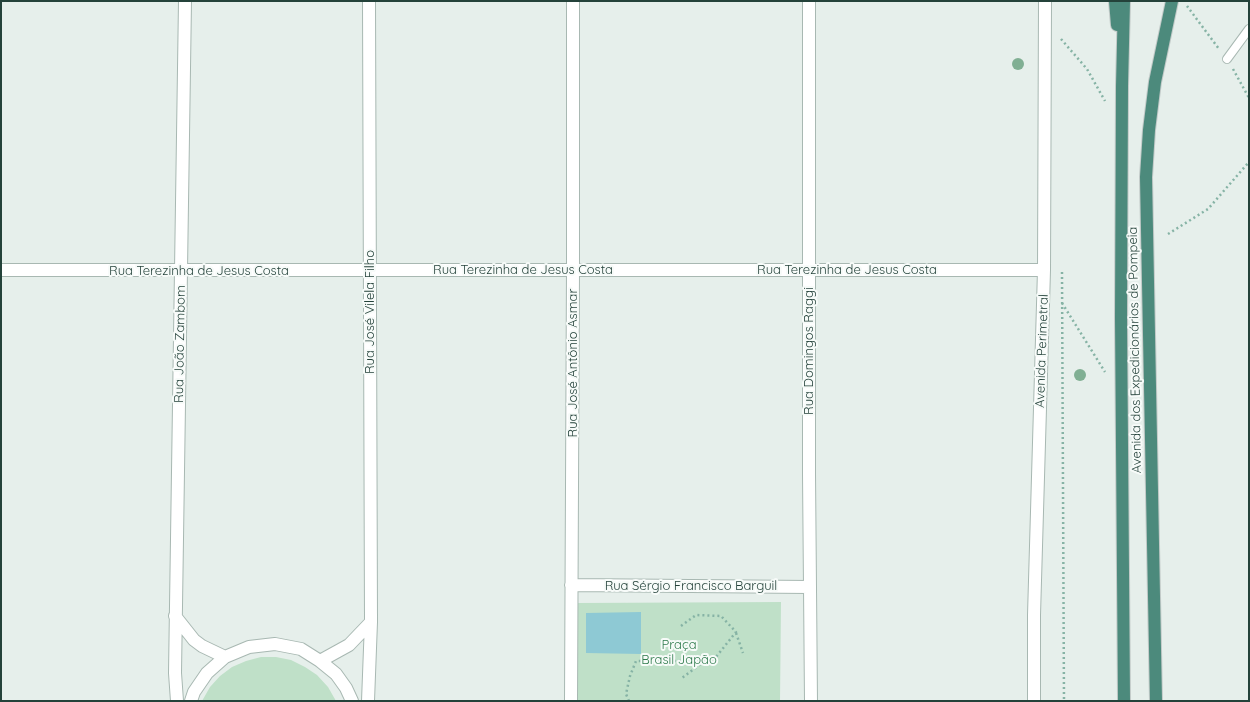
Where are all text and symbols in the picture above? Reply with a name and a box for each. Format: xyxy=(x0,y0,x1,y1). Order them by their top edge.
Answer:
street label: Avenida dos Expedicionários de Pompeia xyxy=(1125,226,1145,474)
street label: Rua José Vilela Filho xyxy=(362,250,378,374)
street label: Rua Terezinha de Jesus Costa xyxy=(433,262,613,278)
street label: Rua Terezinha de Jesus Costa xyxy=(757,262,937,278)
street label: Rua Terezinha de Jesus Costa xyxy=(109,263,289,279)
street label: Rua João Zambom xyxy=(171,285,189,403)
street label: Rua Domingos Raggi xyxy=(801,287,817,415)
street label: Rua José Antônio Asmar xyxy=(565,289,581,437)
street label: Avenida Perimetral xyxy=(1032,294,1052,408)
street label: Rua Sérgio Francisco Barguil xyxy=(605,578,777,594)
park label: Praça Brasil Japão xyxy=(641,637,717,668)

